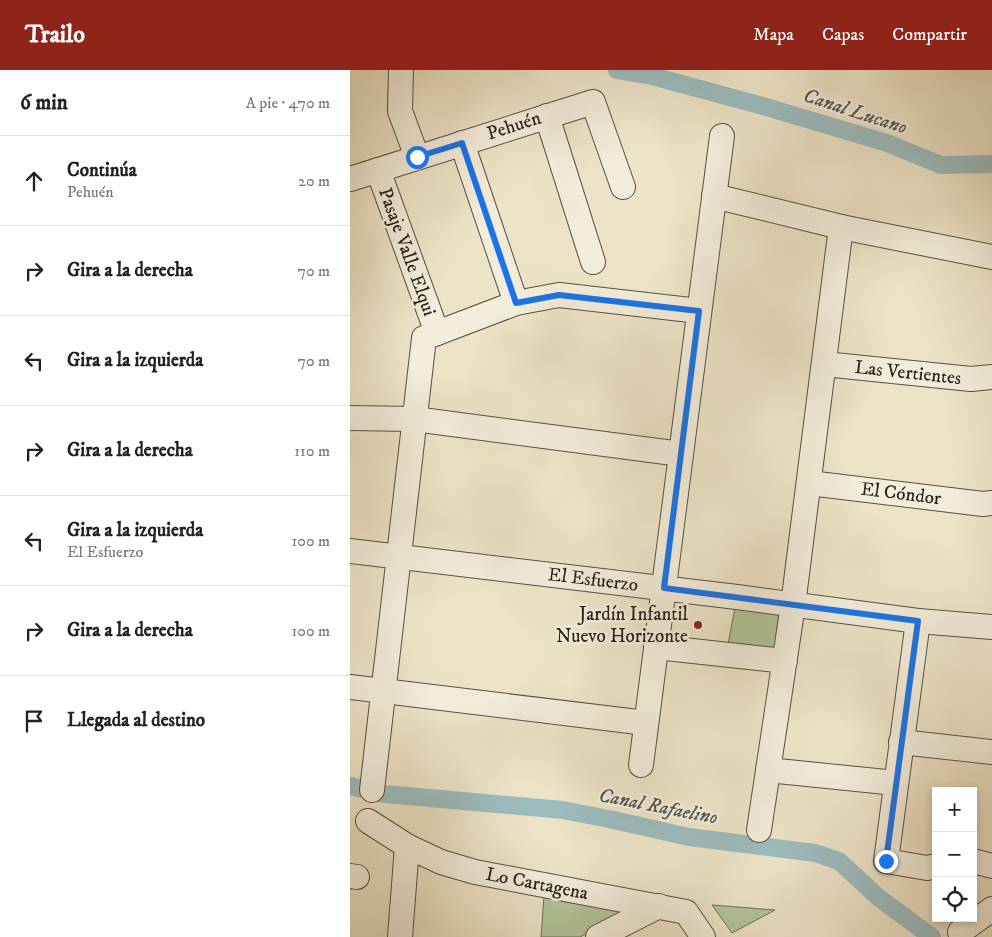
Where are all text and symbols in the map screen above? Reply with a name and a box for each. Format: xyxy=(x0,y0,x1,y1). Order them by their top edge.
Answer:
text: Trailo xyxy=(25,20,85,50)
text: Mapa xyxy=(753,24,794,46)
text: Capas xyxy=(822,24,864,46)
text: Compartir xyxy=(892,24,967,46)
water label: Canal Lucano xyxy=(800,83,910,141)
text: 6 min xyxy=(20,90,68,116)
text: A pie · 470 m xyxy=(246,93,330,113)
street label: Pehuén xyxy=(484,106,544,146)
route start xyxy=(406,146,429,169)
text: Continúa xyxy=(67,159,137,182)
icon: ahead xyxy=(20,167,48,195)
text: 20 m xyxy=(298,171,330,191)
text: Pehuén xyxy=(67,182,114,202)
street label: Pasaje Valle Elqui xyxy=(372,185,441,320)
icon: right xyxy=(20,257,48,285)
text: Gira a la derecha xyxy=(67,259,193,282)
text: 70 m xyxy=(298,261,330,281)
icon: left xyxy=(20,347,48,375)
text: Gira a la izquierda xyxy=(67,349,203,372)
text: 70 m xyxy=(298,351,330,371)
street label: Las Vertientes xyxy=(854,356,962,390)
icon: right xyxy=(20,437,48,465)
text: Gira a la derecha xyxy=(67,439,193,462)
text: 110 m xyxy=(294,441,330,461)
street label: El Cóndor xyxy=(860,478,942,510)
text: Gira a la izquierda xyxy=(67,519,203,542)
icon: left xyxy=(20,527,48,555)
text: 100 m xyxy=(292,531,330,551)
text: El Esfuerzo xyxy=(67,542,143,562)
street label: El Esfuerzo xyxy=(547,563,639,597)
place label: Jardín Infantil Nuevo Horizonte xyxy=(556,603,688,648)
icon: right xyxy=(20,617,48,645)
text: Gira a la derecha xyxy=(67,619,193,642)
marker: Jardín Infantil Nuevo Horizonte xyxy=(692,619,704,631)
text: 100 m xyxy=(292,621,330,641)
icon: arrive xyxy=(20,707,48,735)
text: Llegada al destino xyxy=(67,709,205,732)
water label: Canal Rafaelino xyxy=(596,783,720,831)
map controls xyxy=(932,787,977,922)
button: + xyxy=(932,787,977,832)
button: − xyxy=(932,832,977,877)
route end xyxy=(875,850,898,873)
street label: Lo Cartagena xyxy=(484,863,590,905)
button: locate xyxy=(932,877,977,922)

